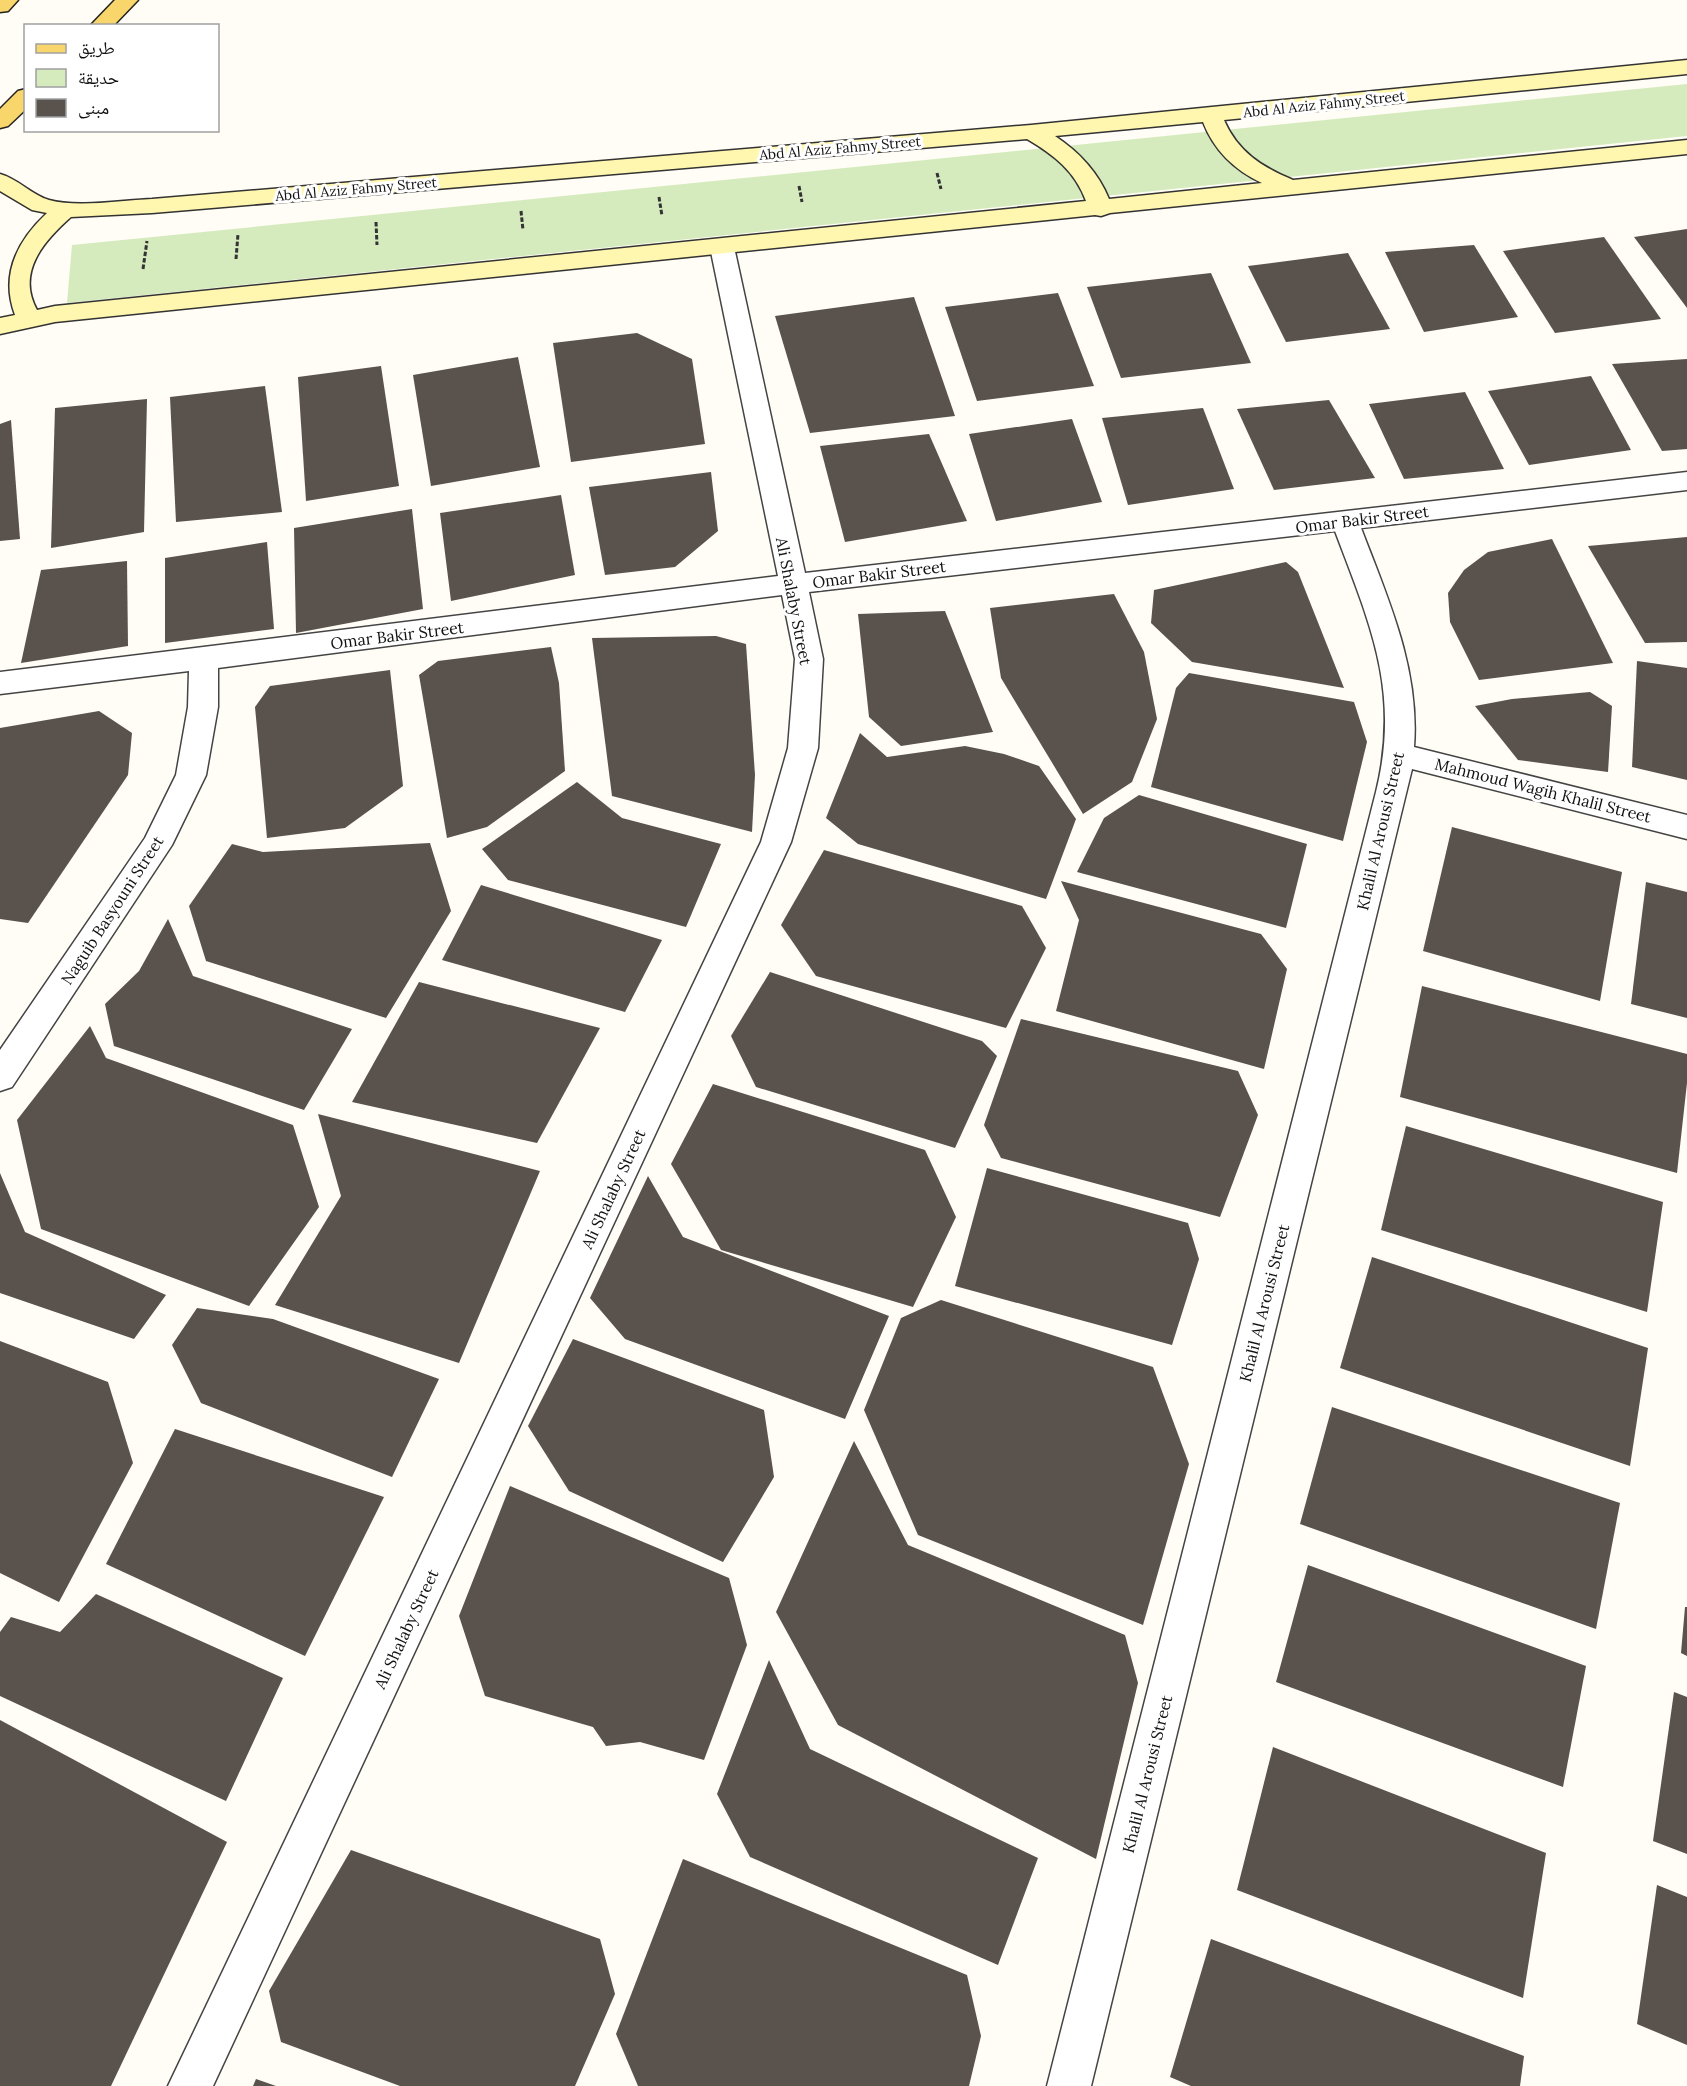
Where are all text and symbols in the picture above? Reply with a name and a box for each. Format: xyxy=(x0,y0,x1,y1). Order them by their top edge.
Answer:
legend xyxy=(24,24,219,132)
text: طريق xyxy=(78,36,115,59)
text: حديقة xyxy=(78,66,119,89)
street label: Abd Al Aziz Fahmy Street xyxy=(1241,87,1406,122)
text: مبنى xyxy=(78,96,109,119)
street label: Abd Al Aziz Fahmy Street xyxy=(757,132,922,164)
street label: Abd Al Aziz Fahmy Street xyxy=(273,173,438,205)
street label: Omar Bakir Street xyxy=(1294,501,1431,537)
street label: Ali Shalaby Street xyxy=(772,534,816,667)
street label: Omar Bakir Street xyxy=(811,556,948,592)
street label: Omar Bakir Street xyxy=(329,617,466,653)
street label: Khalil Al Arousi Street xyxy=(1352,749,1408,912)
street label: Mahmoud Wagih Khalil Street xyxy=(1433,753,1654,827)
street label: Naguib Basyouni Street xyxy=(56,831,168,988)
street label: Ali Shalaby Street xyxy=(576,1125,650,1253)
street label: Khalil Al Arousi Street xyxy=(1235,1221,1293,1384)
street label: Ali Shalaby Street xyxy=(369,1565,443,1693)
street label: Khalil Al Arousi Street xyxy=(1118,1692,1176,1855)

